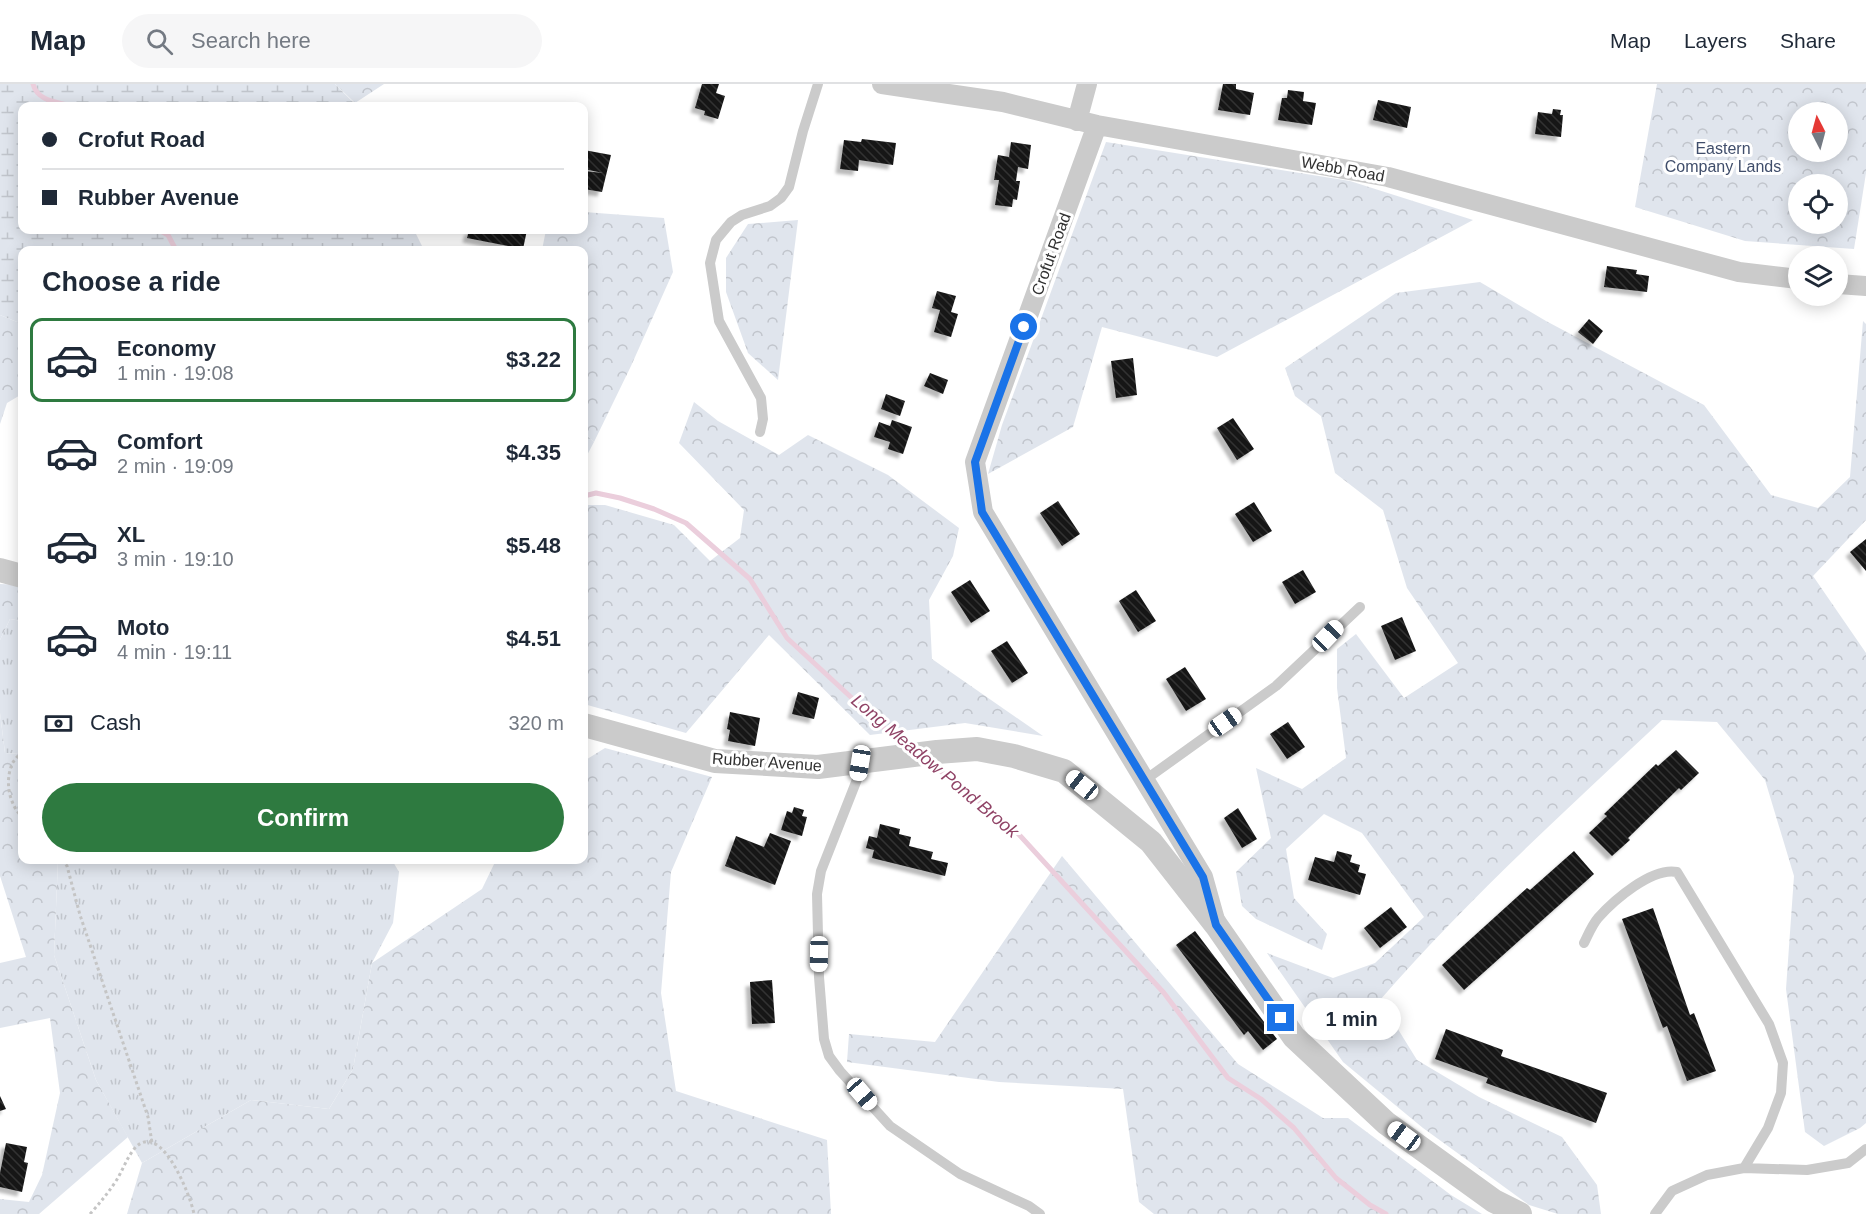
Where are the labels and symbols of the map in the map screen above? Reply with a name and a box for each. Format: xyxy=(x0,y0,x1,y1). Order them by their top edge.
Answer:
north arrow xyxy=(1788,102,1848,162)
park label: Eastern Company Lands xyxy=(1665,140,1781,175)
street label: Webb Road xyxy=(1300,153,1386,185)
street label: Crofut Road xyxy=(1028,211,1074,297)
route start xyxy=(1010,313,1037,340)
car xyxy=(1309,617,1347,655)
water label: Long Meadow Pond Brook xyxy=(847,690,1023,842)
car xyxy=(1205,704,1245,740)
car xyxy=(848,744,872,782)
street label: Rubber Avenue xyxy=(712,750,823,774)
car xyxy=(1062,767,1102,803)
car xyxy=(810,936,828,972)
callout: 1 min xyxy=(1302,997,1401,1039)
route end xyxy=(1267,1004,1294,1031)
car xyxy=(843,1075,881,1113)
car xyxy=(1384,1118,1424,1154)

